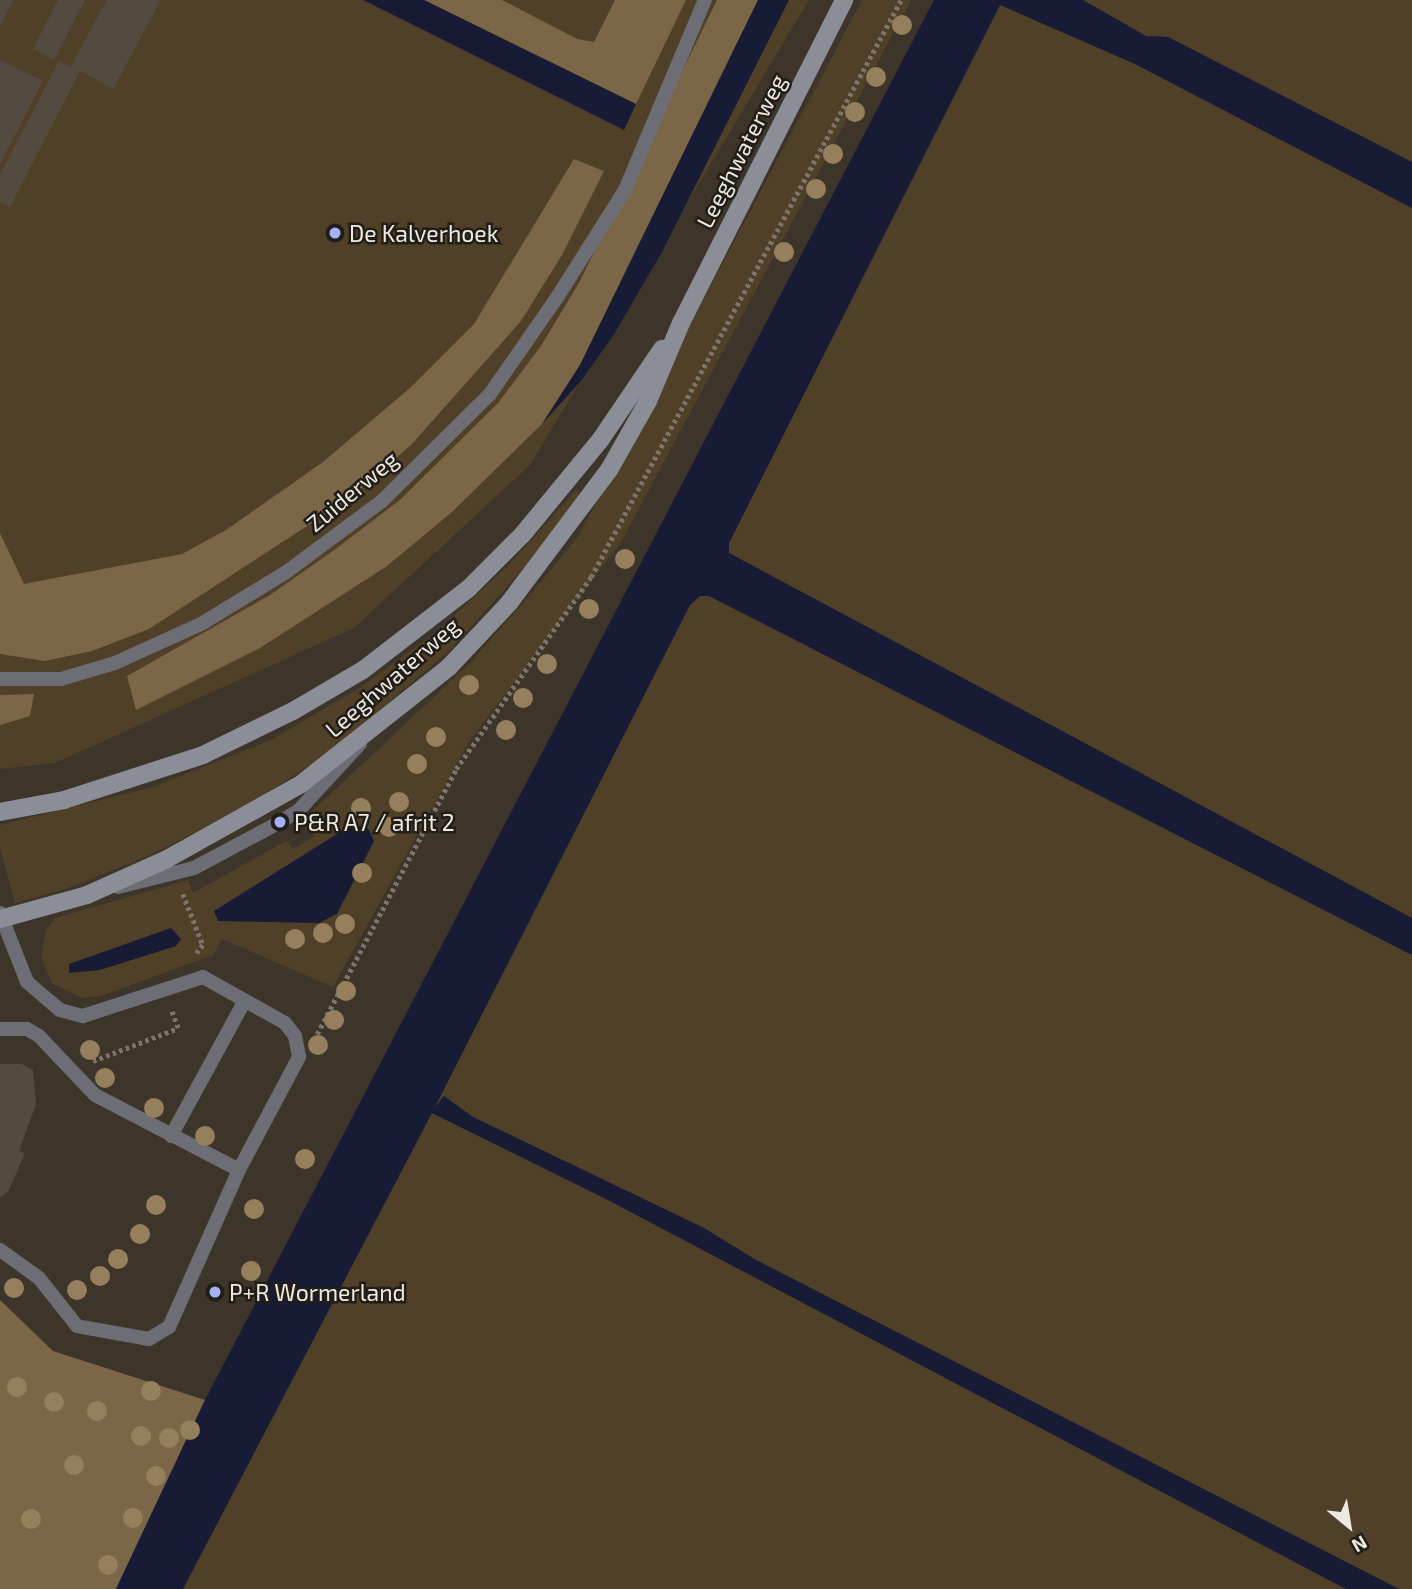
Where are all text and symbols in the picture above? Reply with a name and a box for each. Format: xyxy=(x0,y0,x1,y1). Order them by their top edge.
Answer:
street label: Leeghwaterweg xyxy=(690,70,792,232)
place label: De Kalverhoek xyxy=(349,219,498,247)
marker: De Kalverhoek xyxy=(327,225,343,241)
street label: Zuiderweg xyxy=(301,445,403,537)
street label: Leeghwaterweg xyxy=(319,611,465,743)
place label: P&R A7 / afrit 2 xyxy=(294,808,455,836)
marker: P&R A7 / afrit 2 xyxy=(272,814,288,830)
place label: P+R Wormerland xyxy=(229,1278,406,1306)
marker: P+R Wormerland xyxy=(207,1284,223,1300)
north arrow xyxy=(1314,1491,1384,1561)
text: N xyxy=(1348,1531,1371,1558)

